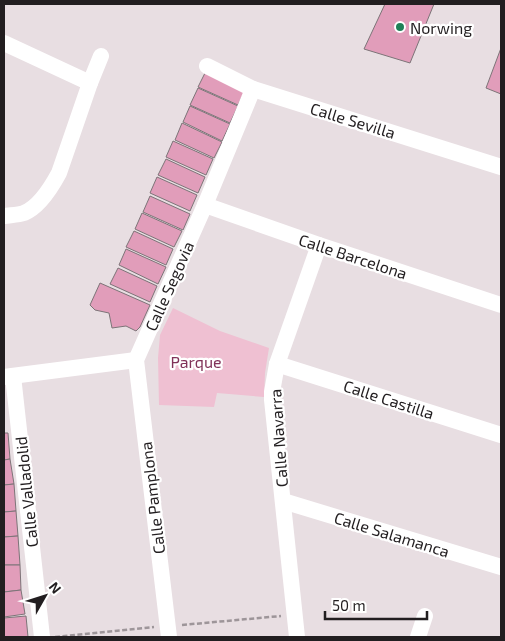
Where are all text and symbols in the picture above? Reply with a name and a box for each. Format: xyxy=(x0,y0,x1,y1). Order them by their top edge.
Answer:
place label: Norwing xyxy=(410,18,472,37)
marker: Norwing xyxy=(394,21,406,33)
street label: Calle Sevilla xyxy=(308,98,398,142)
street label: Calle Barcelona xyxy=(296,230,410,282)
street label: Calle Segovia xyxy=(141,238,197,334)
park label: Parque xyxy=(170,352,222,371)
street label: Calle Castilla xyxy=(341,375,437,423)
street label: Calle Navarra xyxy=(265,388,291,488)
street label: Calle Valladolid xyxy=(11,435,41,549)
street label: Calle Pamplona xyxy=(136,441,168,555)
street label: Calle Salamanca xyxy=(332,507,452,561)
north arrow xyxy=(20,571,70,621)
text: N xyxy=(46,578,65,597)
scale bar xyxy=(325,588,428,620)
text: 50 m xyxy=(332,596,366,614)

